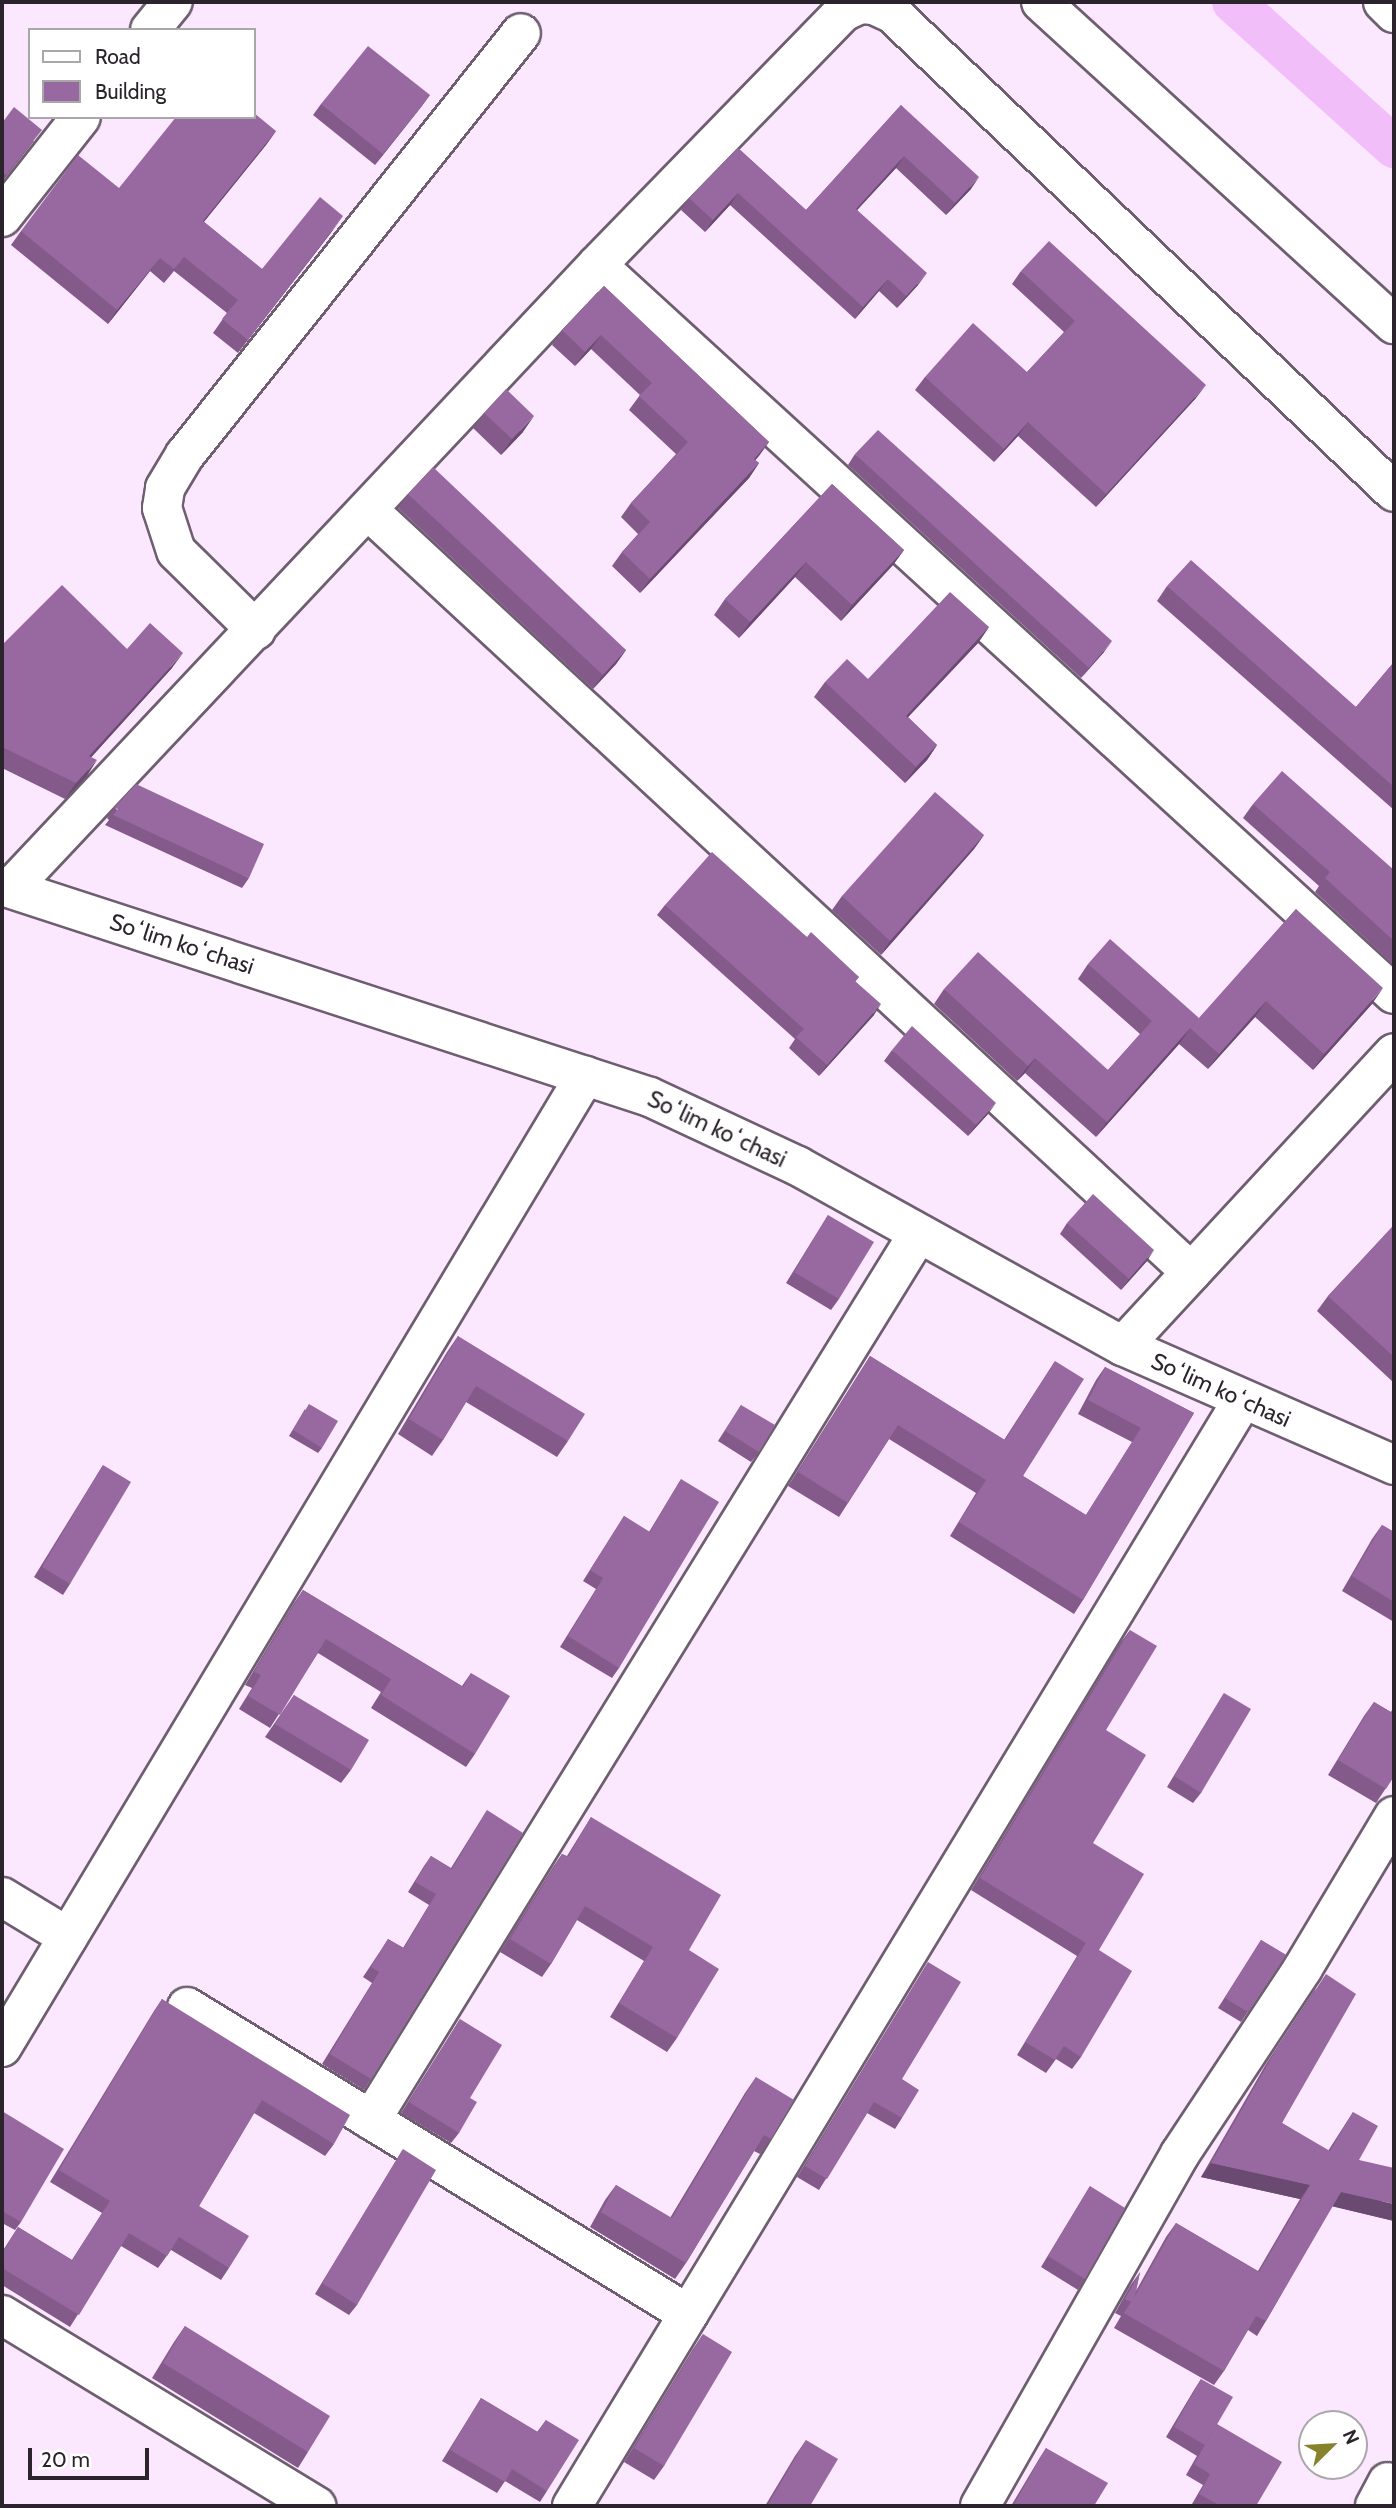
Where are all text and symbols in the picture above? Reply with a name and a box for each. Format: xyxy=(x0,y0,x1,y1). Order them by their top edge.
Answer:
legend xyxy=(28,28,256,119)
text: Road xyxy=(95,44,141,69)
text: Building xyxy=(95,79,166,104)
street label: Soʻlim koʻchasi xyxy=(106,908,258,980)
street label: Soʻlim koʻchasi xyxy=(643,1085,791,1173)
street label: Soʻlim koʻchasi xyxy=(1147,1347,1295,1433)
north arrow xyxy=(1298,2410,1368,2480)
text: N xyxy=(1338,2426,1364,2448)
scale bar xyxy=(32,2434,152,2478)
text: 20 m xyxy=(41,2447,90,2472)

